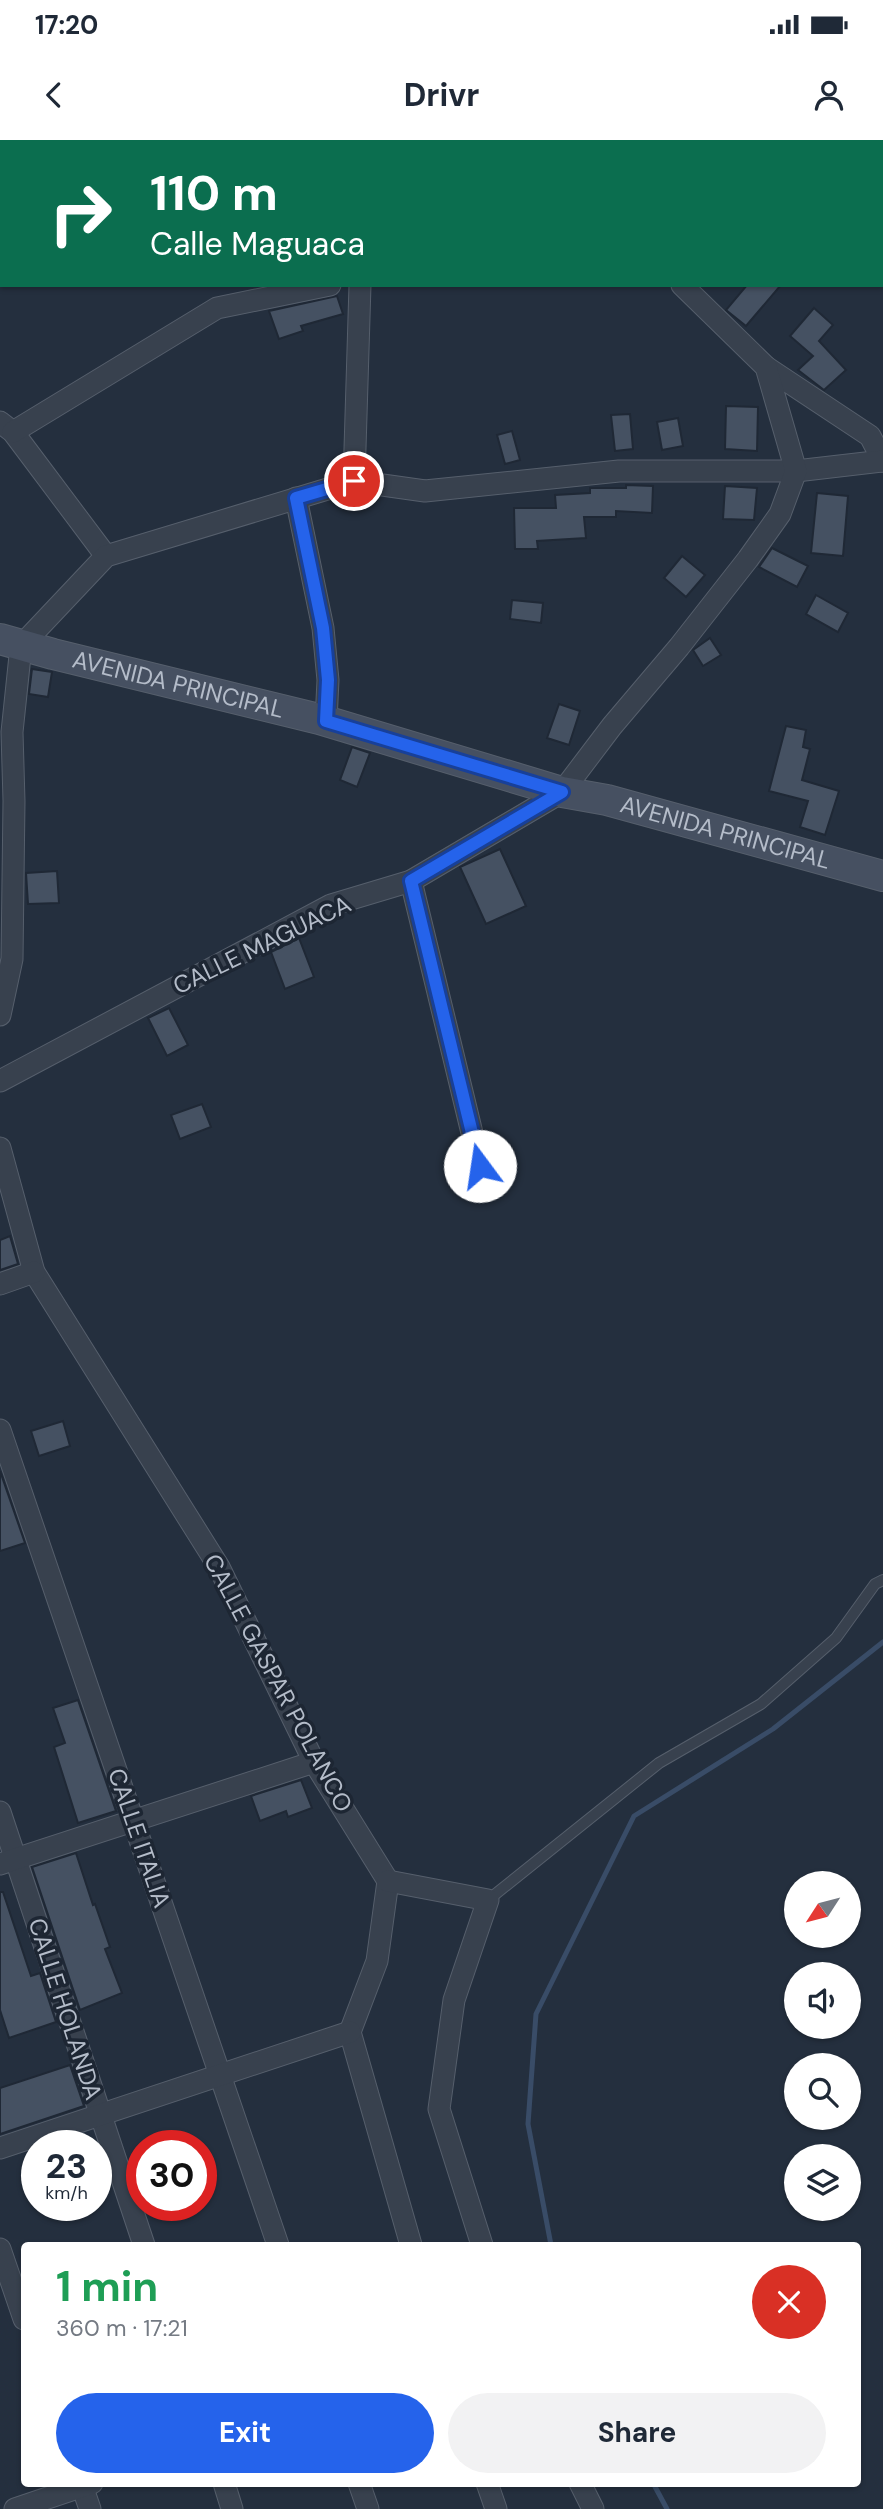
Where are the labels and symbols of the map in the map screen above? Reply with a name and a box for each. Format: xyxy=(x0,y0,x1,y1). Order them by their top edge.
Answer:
pin xyxy=(324,451,384,511)
street label: AVENIDA PRINCIPAL xyxy=(69,643,287,725)
street label: AVENIDA PRINCIPAL xyxy=(617,788,834,876)
street label: CALLE MAGUACA xyxy=(168,888,356,1001)
position arrow xyxy=(443,1129,517,1203)
street label: CALLE GASPAR POLANCO xyxy=(197,1548,360,1817)
street label: CALLE ITALIA xyxy=(101,1764,178,1912)
north arrow xyxy=(784,1871,861,1948)
street label: CALLE HOLANDA xyxy=(21,1914,109,2104)
speed limit sign: 30 xyxy=(126,2130,217,2221)

